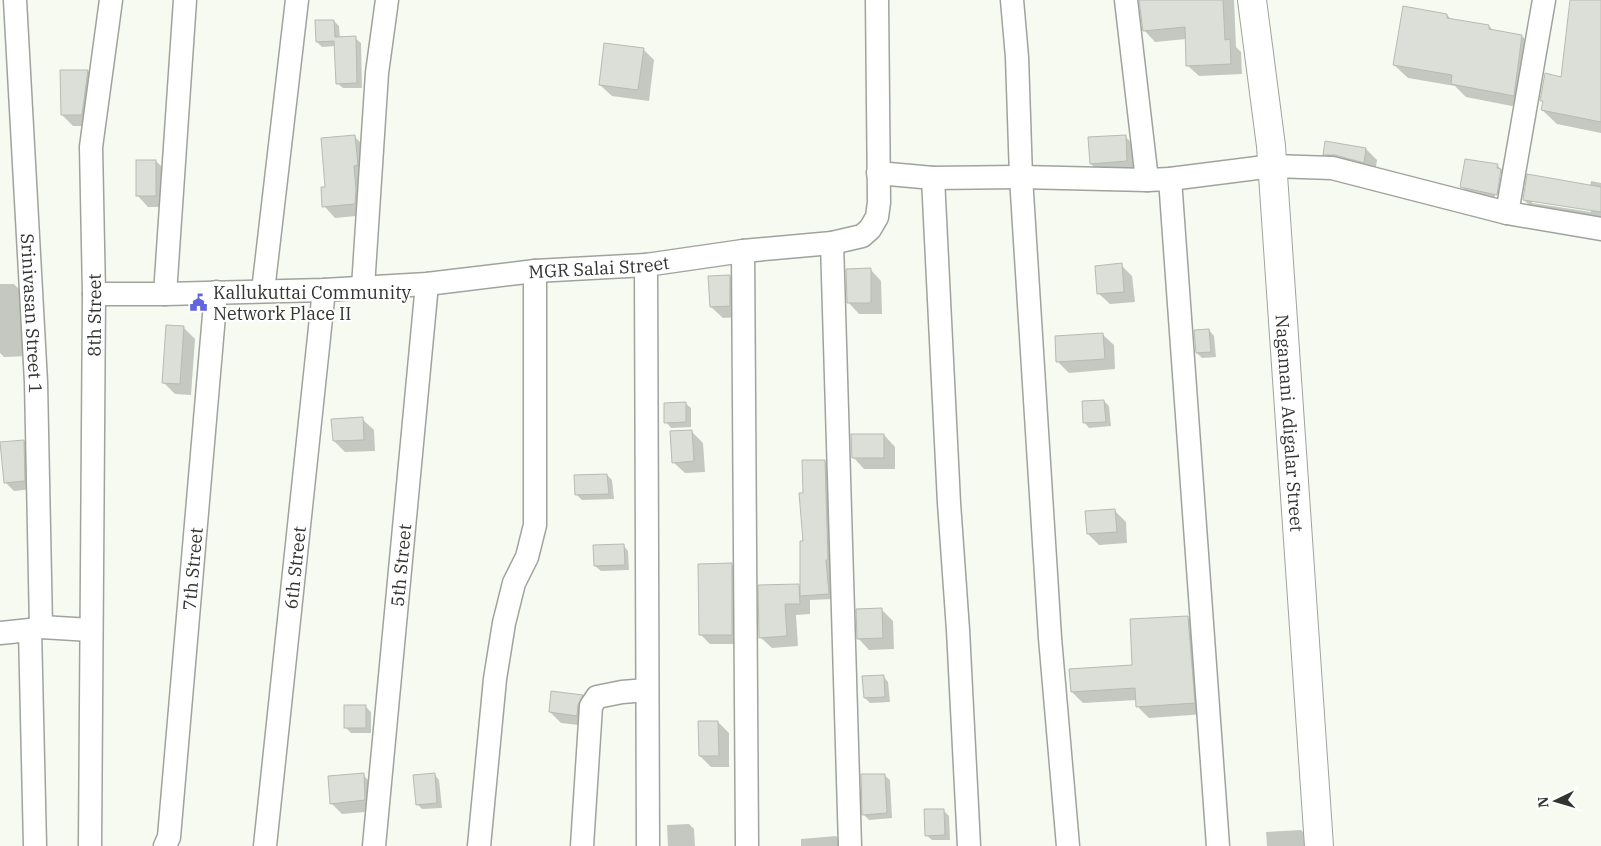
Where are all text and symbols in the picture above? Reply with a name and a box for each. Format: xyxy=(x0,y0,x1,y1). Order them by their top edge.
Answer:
street label: Srinivasan Street 1 xyxy=(16,233,48,394)
street label: MGR Salai Street xyxy=(528,250,671,283)
street label: 8th Street xyxy=(82,273,106,357)
place label: Kallukuttai Community Network Place II xyxy=(213,281,412,325)
public building icon: Kallukuttai Community Network Place II xyxy=(189,292,209,312)
street label: Nagamani Adigalar Street xyxy=(1271,314,1309,533)
street label: 5th Street xyxy=(385,523,416,608)
street label: 6th Street xyxy=(279,525,310,610)
street label: 7th Street xyxy=(177,526,207,611)
north arrow xyxy=(1531,776,1581,826)
text: N xyxy=(1534,796,1552,808)

